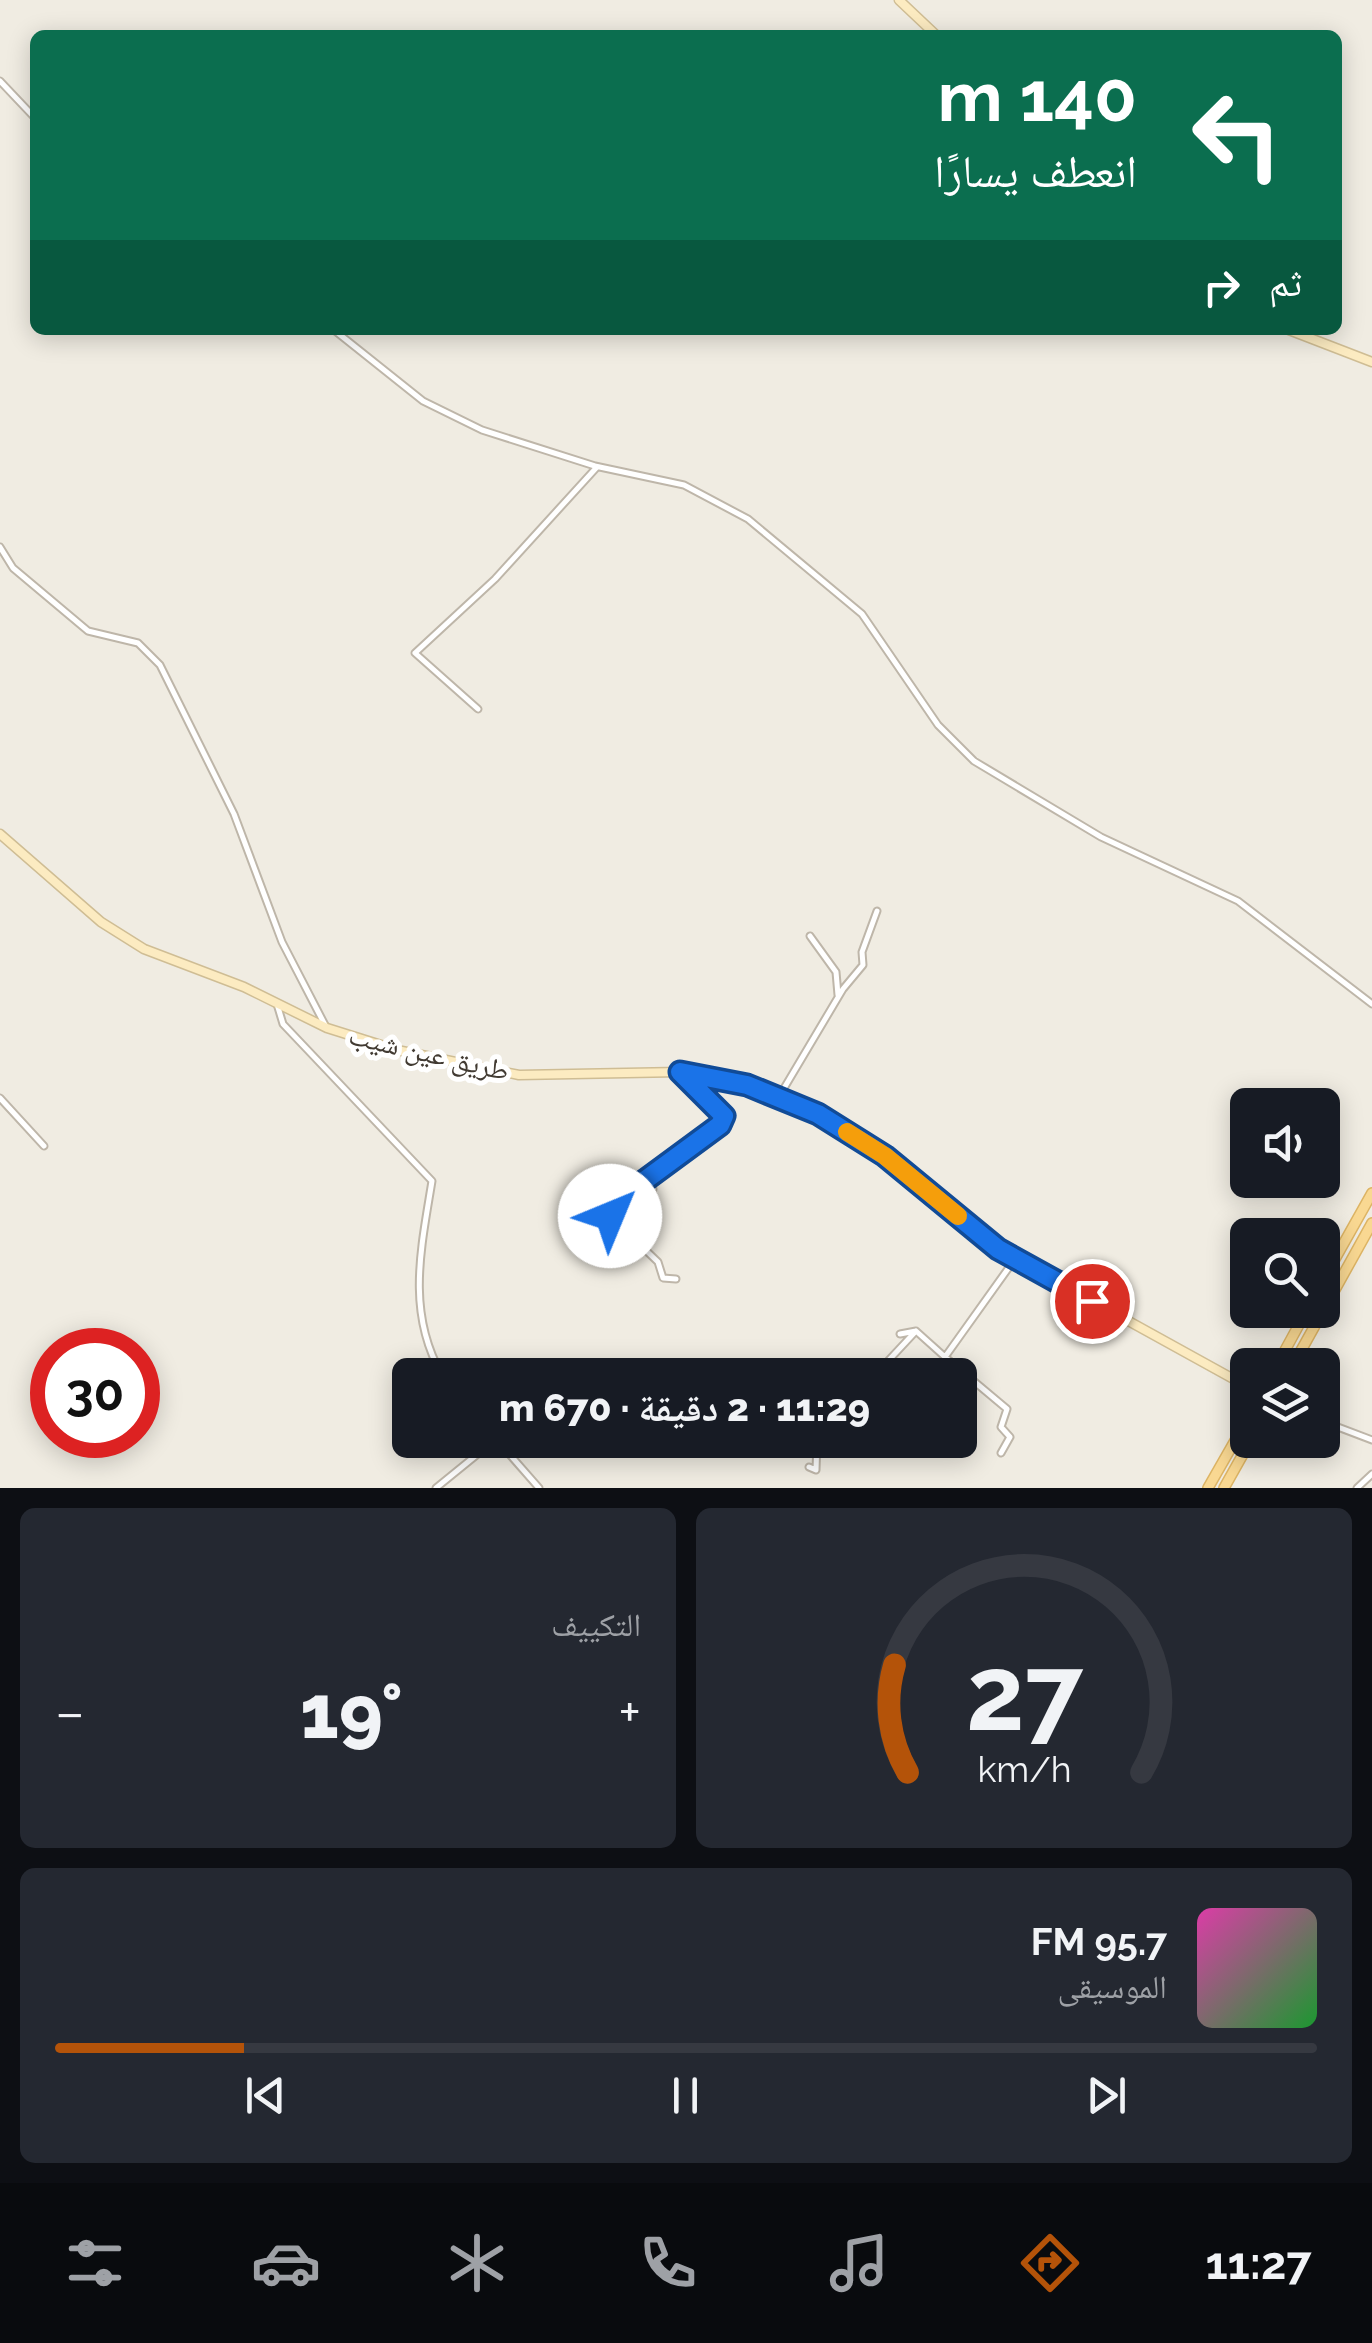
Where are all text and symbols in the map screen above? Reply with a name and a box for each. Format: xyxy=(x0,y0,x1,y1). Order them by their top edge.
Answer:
text: 140 m xyxy=(937,55,1137,137)
icon: left xyxy=(1172,70,1302,200)
text: انعطف يسارًا xyxy=(934,145,1137,198)
icon: right xyxy=(1194,260,1249,315)
text: ثم xyxy=(1269,260,1302,305)
street label: طريق عين شيب xyxy=(345,1019,512,1088)
map controls xyxy=(1230,1088,1340,1458)
button: sound xyxy=(1230,1088,1340,1198)
position arrow xyxy=(558,1164,662,1268)
button: search xyxy=(1230,1218,1340,1328)
pin xyxy=(1050,1259,1135,1344)
icon: arrive xyxy=(1065,1274,1120,1329)
speed limit sign: 30 xyxy=(30,1328,160,1458)
button: layers xyxy=(1230,1348,1340,1458)
text: 11:29 · 2 دقيقة · 670 m xyxy=(499,1385,870,1430)
text: التكييف xyxy=(551,1606,641,1643)
text: 27 xyxy=(965,1632,1083,1754)
text: 19° xyxy=(300,1667,403,1756)
text: − xyxy=(55,1680,85,1745)
text: + xyxy=(618,1680,641,1745)
text: km/h xyxy=(977,1748,1071,1790)
text: 95.7 FM xyxy=(1031,1919,1167,1964)
text: الموسيقى xyxy=(1057,1968,1167,2005)
icon: previous xyxy=(238,2068,293,2123)
icon: pause xyxy=(658,2068,713,2123)
icon: next xyxy=(1079,2068,1134,2123)
icon: filters xyxy=(60,2228,130,2298)
icon: car xyxy=(251,2228,321,2298)
icon: climate xyxy=(442,2228,512,2298)
icon: phone xyxy=(633,2228,703,2298)
icon: music xyxy=(824,2228,894,2298)
icon: directions xyxy=(1015,2228,1085,2298)
text: 11:27 xyxy=(1205,2237,1312,2290)

